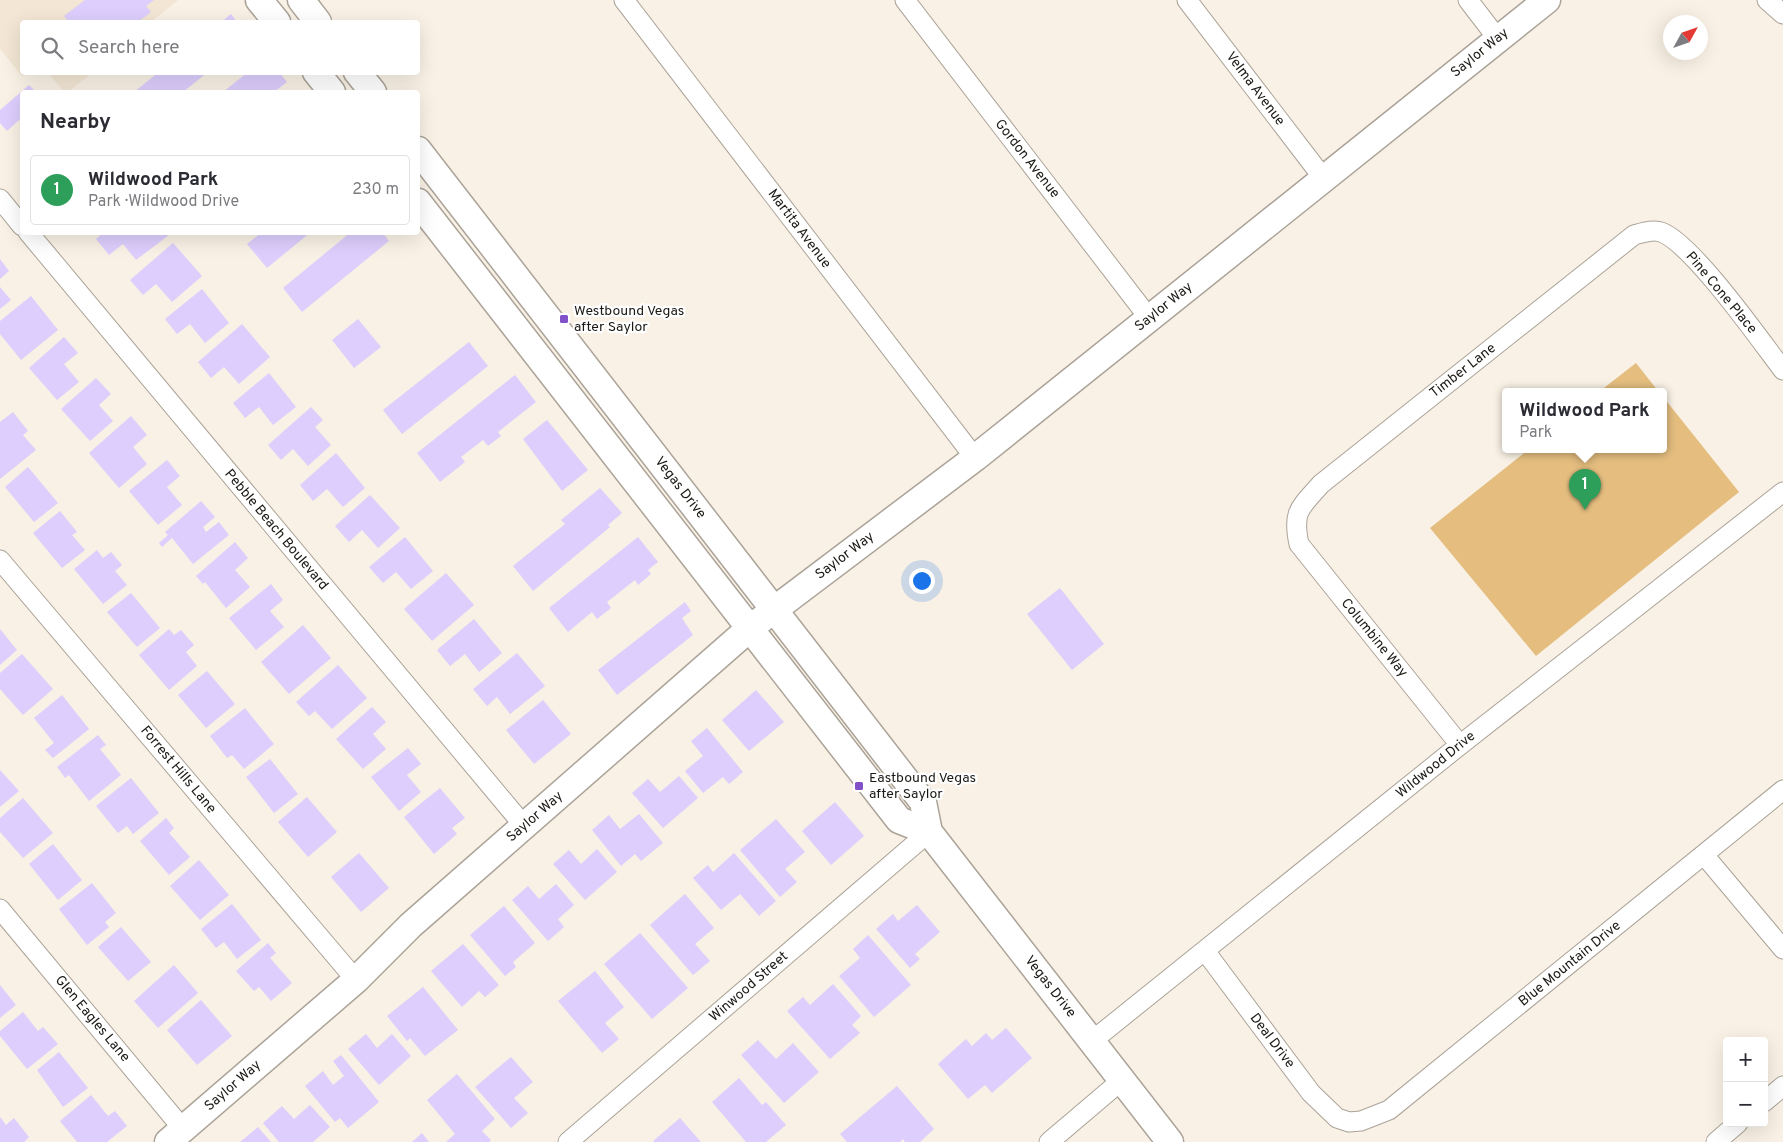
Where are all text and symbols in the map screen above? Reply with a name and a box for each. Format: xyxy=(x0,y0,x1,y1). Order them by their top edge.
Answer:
north arrow xyxy=(1663,15,1708,60)
search box xyxy=(20,20,420,75)
street label: Saylor Way xyxy=(1448,25,1512,81)
icon: search xyxy=(38,34,66,62)
text: Search here xyxy=(78,36,180,60)
street label: Velma Avenue xyxy=(1222,49,1288,129)
text: Nearby xyxy=(40,109,111,136)
street label: Gordon Avenue xyxy=(991,116,1063,202)
text: Wildwood Park xyxy=(88,168,218,192)
text: 1 xyxy=(54,180,60,200)
text: 230 m xyxy=(352,180,399,200)
street label: Martita Avenue xyxy=(764,186,834,272)
text: Park · Wildwood Drive xyxy=(88,192,239,212)
street label: Pine Cone Place xyxy=(1682,249,1760,337)
street label: Saylor Way xyxy=(1132,279,1196,335)
place label: Westbound Vegas after Saylor xyxy=(574,303,684,336)
marker: Westbound Vegas after Saylor xyxy=(558,313,570,325)
street label: Timber Lane xyxy=(1427,340,1499,402)
popup xyxy=(1502,388,1667,453)
text: Wildwood Park xyxy=(1519,399,1650,423)
text: Park xyxy=(1519,423,1552,443)
street label: Vegas Drive xyxy=(651,454,709,522)
street label: Pebble Beach Boulevard xyxy=(220,466,332,594)
pin: 1 xyxy=(1569,469,1601,510)
street label: Saylor Way xyxy=(812,528,878,584)
your location xyxy=(909,568,935,594)
street label: Columbine Way xyxy=(1337,595,1411,681)
street label: Forrest Hills Lane xyxy=(136,723,220,817)
street label: Wildwood Drive xyxy=(1393,728,1479,802)
place label: Eastbound Vegas after Saylor xyxy=(869,770,976,803)
marker: Eastbound Vegas after Saylor xyxy=(853,780,865,792)
street label: Saylor Way xyxy=(503,788,567,846)
street label: Blue Mountain Drive xyxy=(1515,918,1625,1010)
street label: Winwood Street xyxy=(706,948,792,1026)
street label: Vegas Drive xyxy=(1021,953,1079,1021)
street label: Glen Eagles Lane xyxy=(51,972,133,1066)
street label: Deal Drive xyxy=(1246,1010,1298,1072)
map controls xyxy=(1723,1037,1768,1127)
button: + xyxy=(1723,1037,1768,1082)
street label: Saylor Way xyxy=(201,1057,265,1115)
button: − xyxy=(1723,1082,1768,1127)

